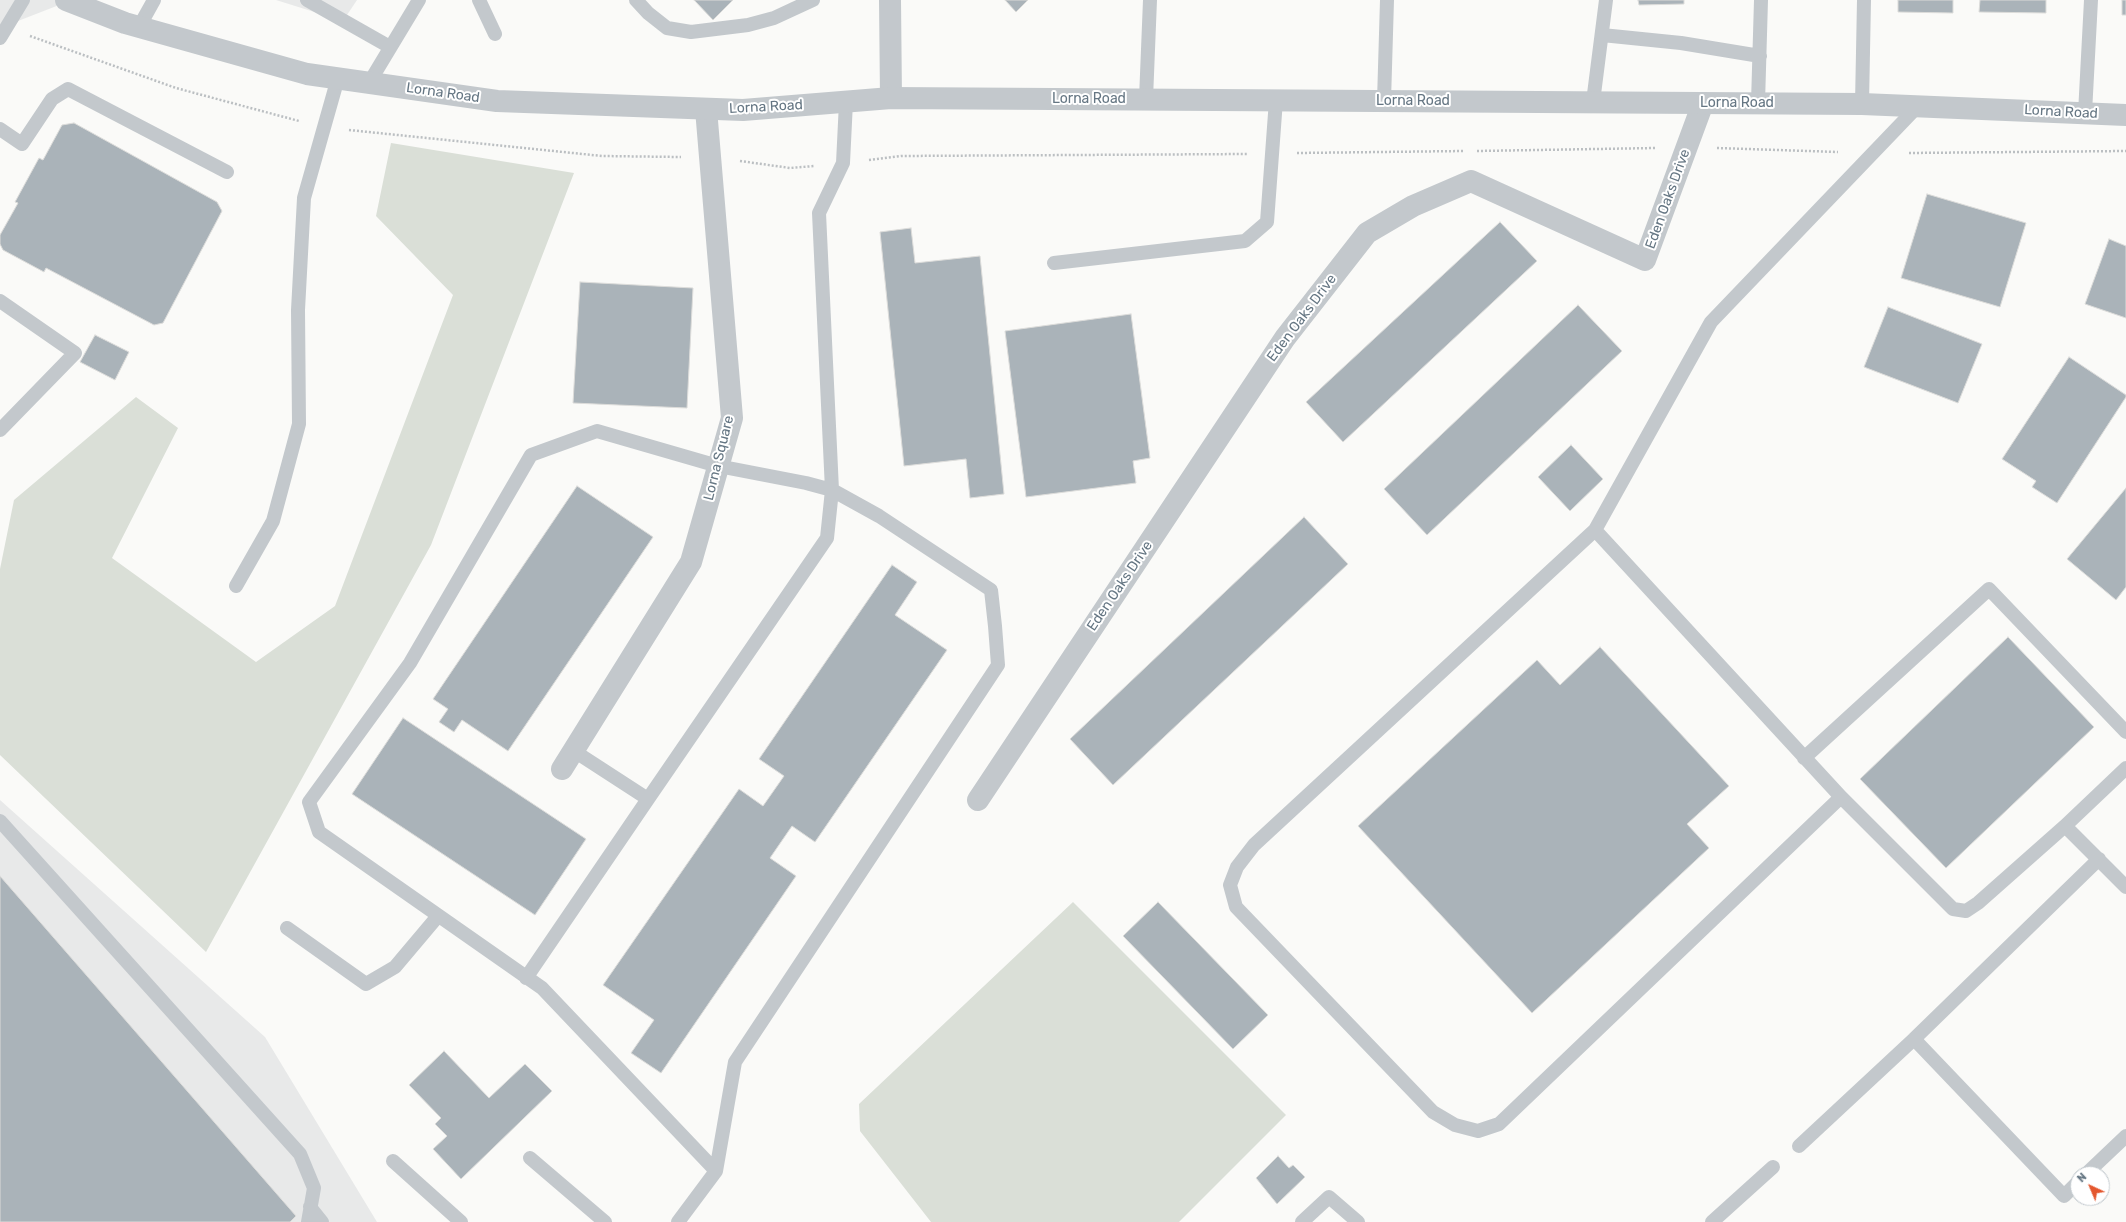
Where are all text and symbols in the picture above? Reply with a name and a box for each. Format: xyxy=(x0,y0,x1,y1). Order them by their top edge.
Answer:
street label: Lorna Road xyxy=(405,80,481,106)
street label: Lorna Road xyxy=(1052,91,1126,107)
street label: Lorna Road xyxy=(1376,93,1450,109)
street label: Lorna Road xyxy=(1700,95,1774,111)
street label: Lorna Road xyxy=(729,97,803,117)
street label: Lorna Road xyxy=(2024,102,2098,122)
street label: Eden Oaks Drive xyxy=(1642,147,1694,251)
street label: Eden Oaks Drive xyxy=(1264,271,1340,365)
street label: Lorna Square xyxy=(700,414,738,502)
street label: Eden Oaks Drive xyxy=(1084,538,1156,634)
north arrow xyxy=(2070,1166,2110,1206)
text: N xyxy=(2075,1170,2089,1185)

